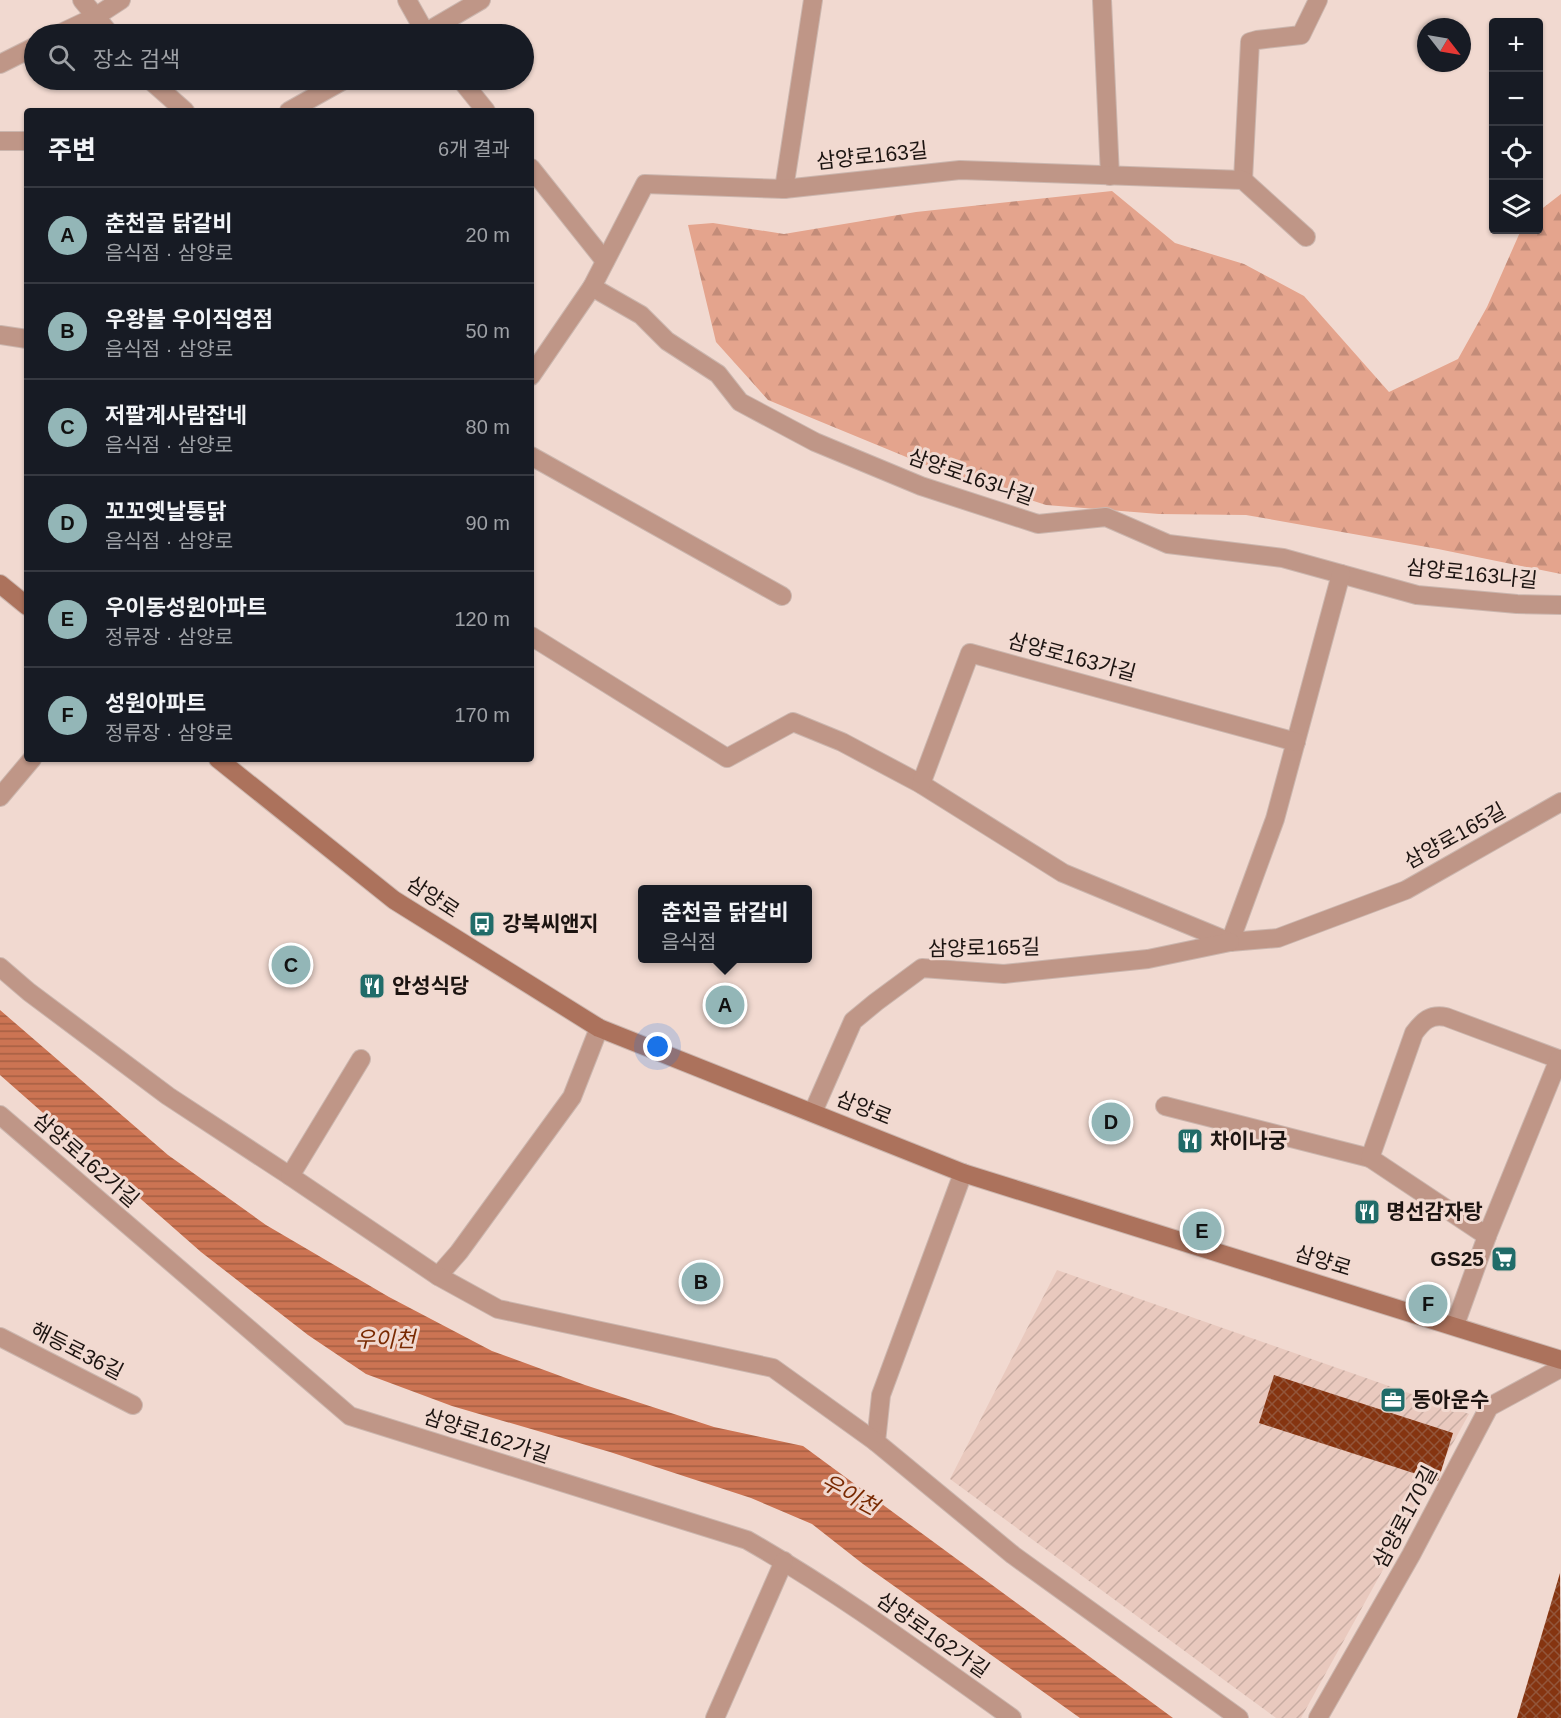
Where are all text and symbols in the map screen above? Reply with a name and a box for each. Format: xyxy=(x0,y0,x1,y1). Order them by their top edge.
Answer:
north arrow xyxy=(1417,18,1471,72)
map controls xyxy=(1489,18,1543,234)
button: + xyxy=(1489,18,1543,72)
search box xyxy=(24,24,534,90)
icon: search xyxy=(45,41,78,74)
text: 장소 검색 xyxy=(93,47,180,72)
button: − xyxy=(1489,72,1543,126)
button: locate xyxy=(1489,126,1543,180)
text: 주변 xyxy=(48,135,96,165)
text: 6개 결과 xyxy=(438,138,510,160)
street label: 삼양로163길 xyxy=(815,138,929,173)
button: layers xyxy=(1489,180,1543,234)
text: 춘천골 닭갈비 xyxy=(105,211,233,236)
text: A xyxy=(60,224,75,246)
text: 20 m xyxy=(466,224,510,246)
text: 음식점 · 삼양로 xyxy=(105,242,233,264)
text: 우왕불 우이직영점 xyxy=(105,307,273,332)
text: B xyxy=(60,320,75,342)
text: 50 m xyxy=(466,320,510,342)
text: 음식점 · 삼양로 xyxy=(105,338,233,360)
text: 저팔계사람잡네 xyxy=(105,403,247,428)
text: C xyxy=(60,416,75,438)
text: 80 m xyxy=(466,416,510,438)
text: 음식점 · 삼양로 xyxy=(105,434,233,456)
street label: 삼양로163나길 xyxy=(905,444,1037,509)
text: 꼬꼬옛날통닭 xyxy=(105,499,226,524)
text: D xyxy=(60,512,75,534)
text: 90 m xyxy=(466,512,510,534)
text: 음식점 · 삼양로 xyxy=(105,530,233,552)
street label: 삼양로163나길 xyxy=(1405,555,1539,592)
text: 우이동성원아파트 xyxy=(105,595,267,620)
text: E xyxy=(61,608,74,630)
text: 120 m xyxy=(454,608,510,630)
text: 정류장 · 삼양로 xyxy=(105,626,233,648)
street label: 삼양로163가길 xyxy=(1006,628,1139,685)
text: 성원아파트 xyxy=(105,691,206,716)
text: F xyxy=(61,704,74,726)
text: 170 m xyxy=(454,704,510,726)
text: 정류장 · 삼양로 xyxy=(105,722,233,744)
street label: 삼양로165길 xyxy=(1400,798,1509,873)
street label: 삼양로 xyxy=(403,871,464,922)
popup xyxy=(638,885,812,963)
text: 춘천골 닭갈비 xyxy=(661,900,789,925)
bus stop icon: 강북씨앤지 xyxy=(467,909,497,939)
place label: 강북씨앤지 xyxy=(502,912,599,935)
text: 음식점 xyxy=(661,931,716,953)
street label: 삼양로165길 xyxy=(928,935,1040,960)
pin: C xyxy=(272,942,310,988)
restaurant icon: 안성식당 xyxy=(357,971,387,1001)
place label: 안성식당 xyxy=(392,974,469,997)
pin: A xyxy=(706,982,744,1028)
your location xyxy=(643,1032,672,1061)
street label: 삼양로 xyxy=(833,1086,895,1129)
pin: D xyxy=(1092,1100,1130,1144)
street label: 삼양로162가길 xyxy=(29,1108,144,1211)
restaurant icon: 차이나궁 xyxy=(1175,1126,1205,1156)
place label: 차이나궁 xyxy=(1210,1129,1287,1152)
restaurant icon: 명선감자탕 xyxy=(1352,1197,1382,1227)
place label: 명선감자탕 xyxy=(1386,1200,1483,1223)
pin: E xyxy=(1182,1208,1222,1254)
street label: 삼양로 xyxy=(1292,1241,1354,1280)
supermarket icon: GS25 xyxy=(1489,1244,1519,1274)
place label: GS25 xyxy=(1430,1247,1484,1270)
pin: B xyxy=(682,1260,720,1304)
pin: F xyxy=(1408,1282,1448,1326)
street label: 해등로36길 xyxy=(27,1317,127,1384)
water label: 우이천 xyxy=(355,1327,418,1352)
office icon: 동아운수 xyxy=(1378,1385,1408,1415)
place label: 동아운수 xyxy=(1412,1388,1489,1411)
street label: 삼양로162가길 xyxy=(421,1404,553,1467)
street label: 삼양로170길 xyxy=(1368,1462,1441,1572)
water label: 우이천 xyxy=(817,1469,885,1521)
street label: 삼양로162가길 xyxy=(873,1587,994,1682)

